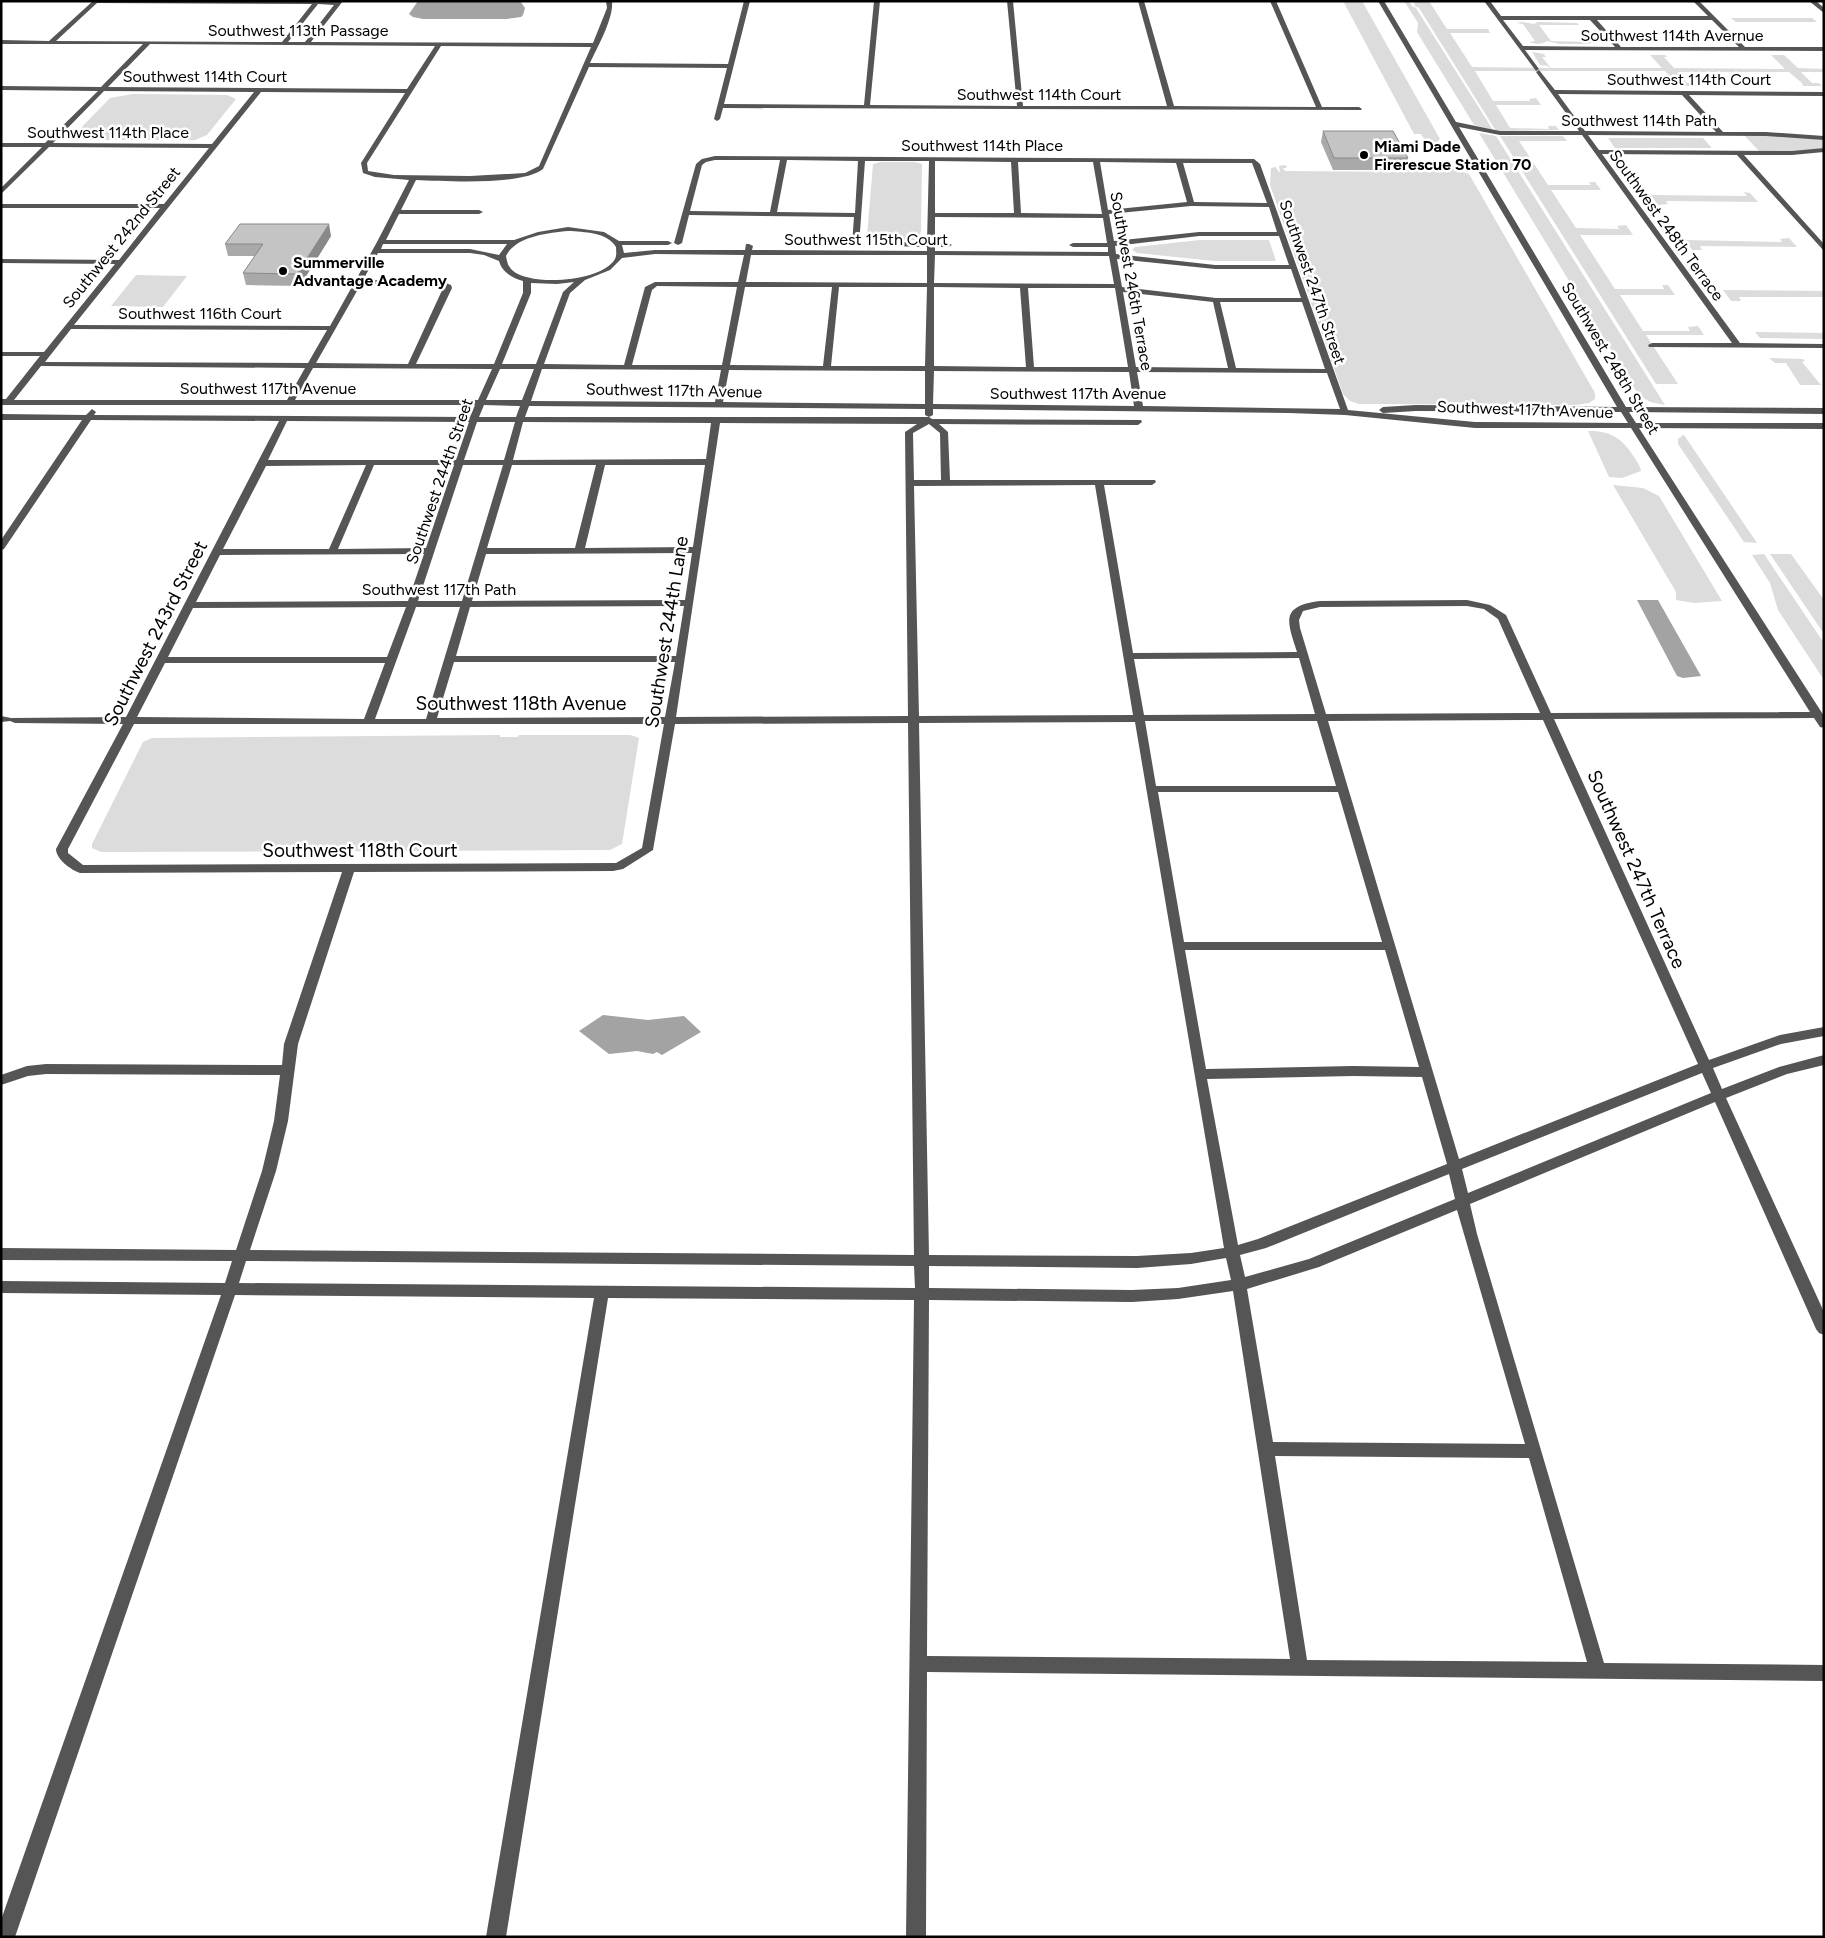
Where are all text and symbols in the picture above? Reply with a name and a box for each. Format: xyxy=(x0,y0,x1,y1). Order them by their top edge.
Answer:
street label: Southwest 113th Passage xyxy=(208,21,389,40)
street label: Southwest 114th Avernue xyxy=(1580,26,1764,45)
street label: Southwest 114th Court xyxy=(123,67,287,86)
street label: Southwest 114th Court xyxy=(1607,70,1771,89)
street label: Southwest 114th Court xyxy=(957,85,1121,104)
street label: Southwest 114th Path xyxy=(1561,111,1717,130)
street label: Southwest 114th Place xyxy=(27,123,189,142)
street label: Southwest 114th Place xyxy=(901,136,1063,155)
place label: Miami Dade Firerescue Station 70 xyxy=(1374,137,1531,174)
street label: Southwest 248th Terrace xyxy=(1605,146,1728,305)
marker: Miami Dade Firerescue Station 70 xyxy=(1358,149,1370,161)
street label: Southwest 242nd Street xyxy=(59,163,184,312)
street label: Southwest 246th Terrace xyxy=(1106,190,1157,372)
street label: Southwest 247th Street xyxy=(1275,197,1350,367)
street label: Southwest 115th Court xyxy=(784,230,948,249)
place label: Summerville Advantage Academy xyxy=(293,253,448,290)
marker: Summerville Advantage Academy xyxy=(277,265,289,277)
street label: Southwest 248th Street xyxy=(1558,279,1663,438)
street label: Southwest 116th Court xyxy=(118,304,282,323)
street label: Southwest 117th Avenue xyxy=(180,379,356,398)
street label: Southwest 117th Avenue xyxy=(586,379,763,402)
street label: Southwest 117th Avenue xyxy=(990,384,1166,403)
street label: Southwest 244th Street xyxy=(402,396,477,567)
street label: Southwest 117th Avenue xyxy=(1437,397,1614,422)
street label: Southwest 244th Lane xyxy=(640,534,693,730)
street label: Southwest 243rd Street xyxy=(99,537,212,730)
street label: Southwest 117th Path xyxy=(362,580,516,599)
street label: Southwest 118th Avenue xyxy=(416,692,626,715)
street label: Southwest 247th Terrace xyxy=(1582,766,1691,972)
street label: Southwest 118th Court xyxy=(262,839,458,862)

